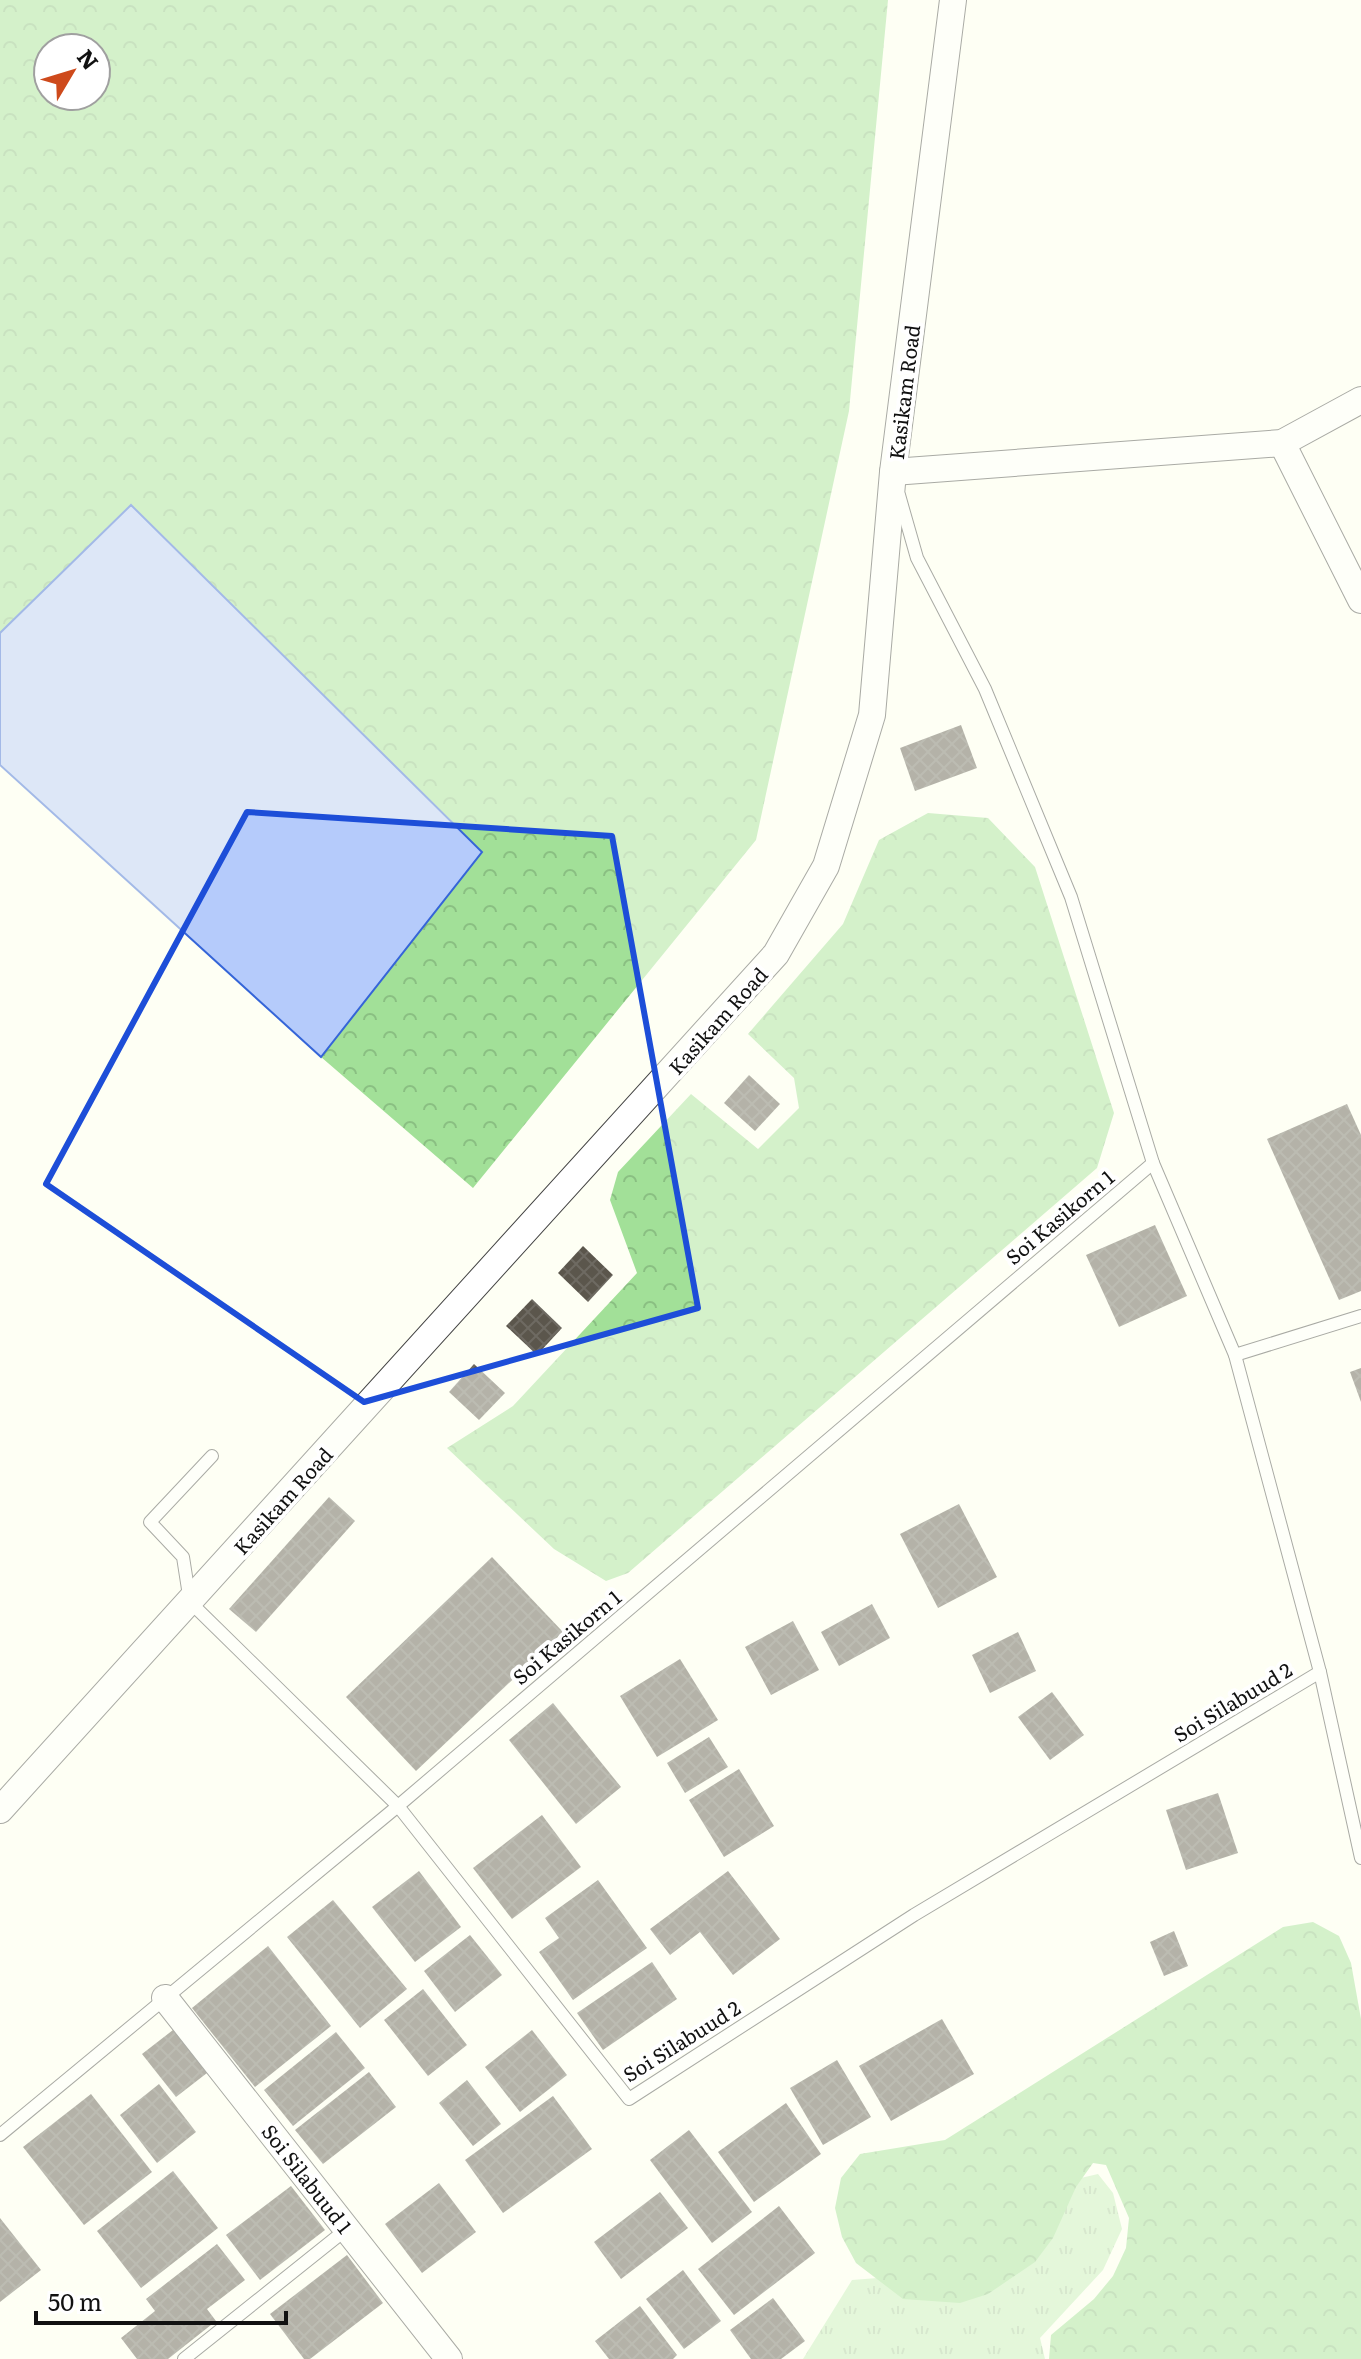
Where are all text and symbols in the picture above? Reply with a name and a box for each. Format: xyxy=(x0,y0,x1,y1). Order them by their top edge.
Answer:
north arrow xyxy=(32,32,112,112)
text: N xyxy=(70,41,108,76)
street label: Kasikam Road xyxy=(880,323,926,461)
street label: Kasikam Road xyxy=(660,960,774,1080)
street label: Soi Kasikorn 1 xyxy=(998,1162,1120,1270)
street label: Kasikam Road xyxy=(225,1440,339,1560)
street label: Soi Kasikorn 1 xyxy=(505,1582,627,1690)
street label: Soi Silabuud 2 xyxy=(1167,1654,1297,1748)
street label: Soi Silabuud 2 xyxy=(616,1992,746,2088)
street label: Soi Silabuud 1 xyxy=(256,2117,360,2239)
scale bar xyxy=(36,2275,286,2325)
text: 50 m xyxy=(48,2283,102,2318)

